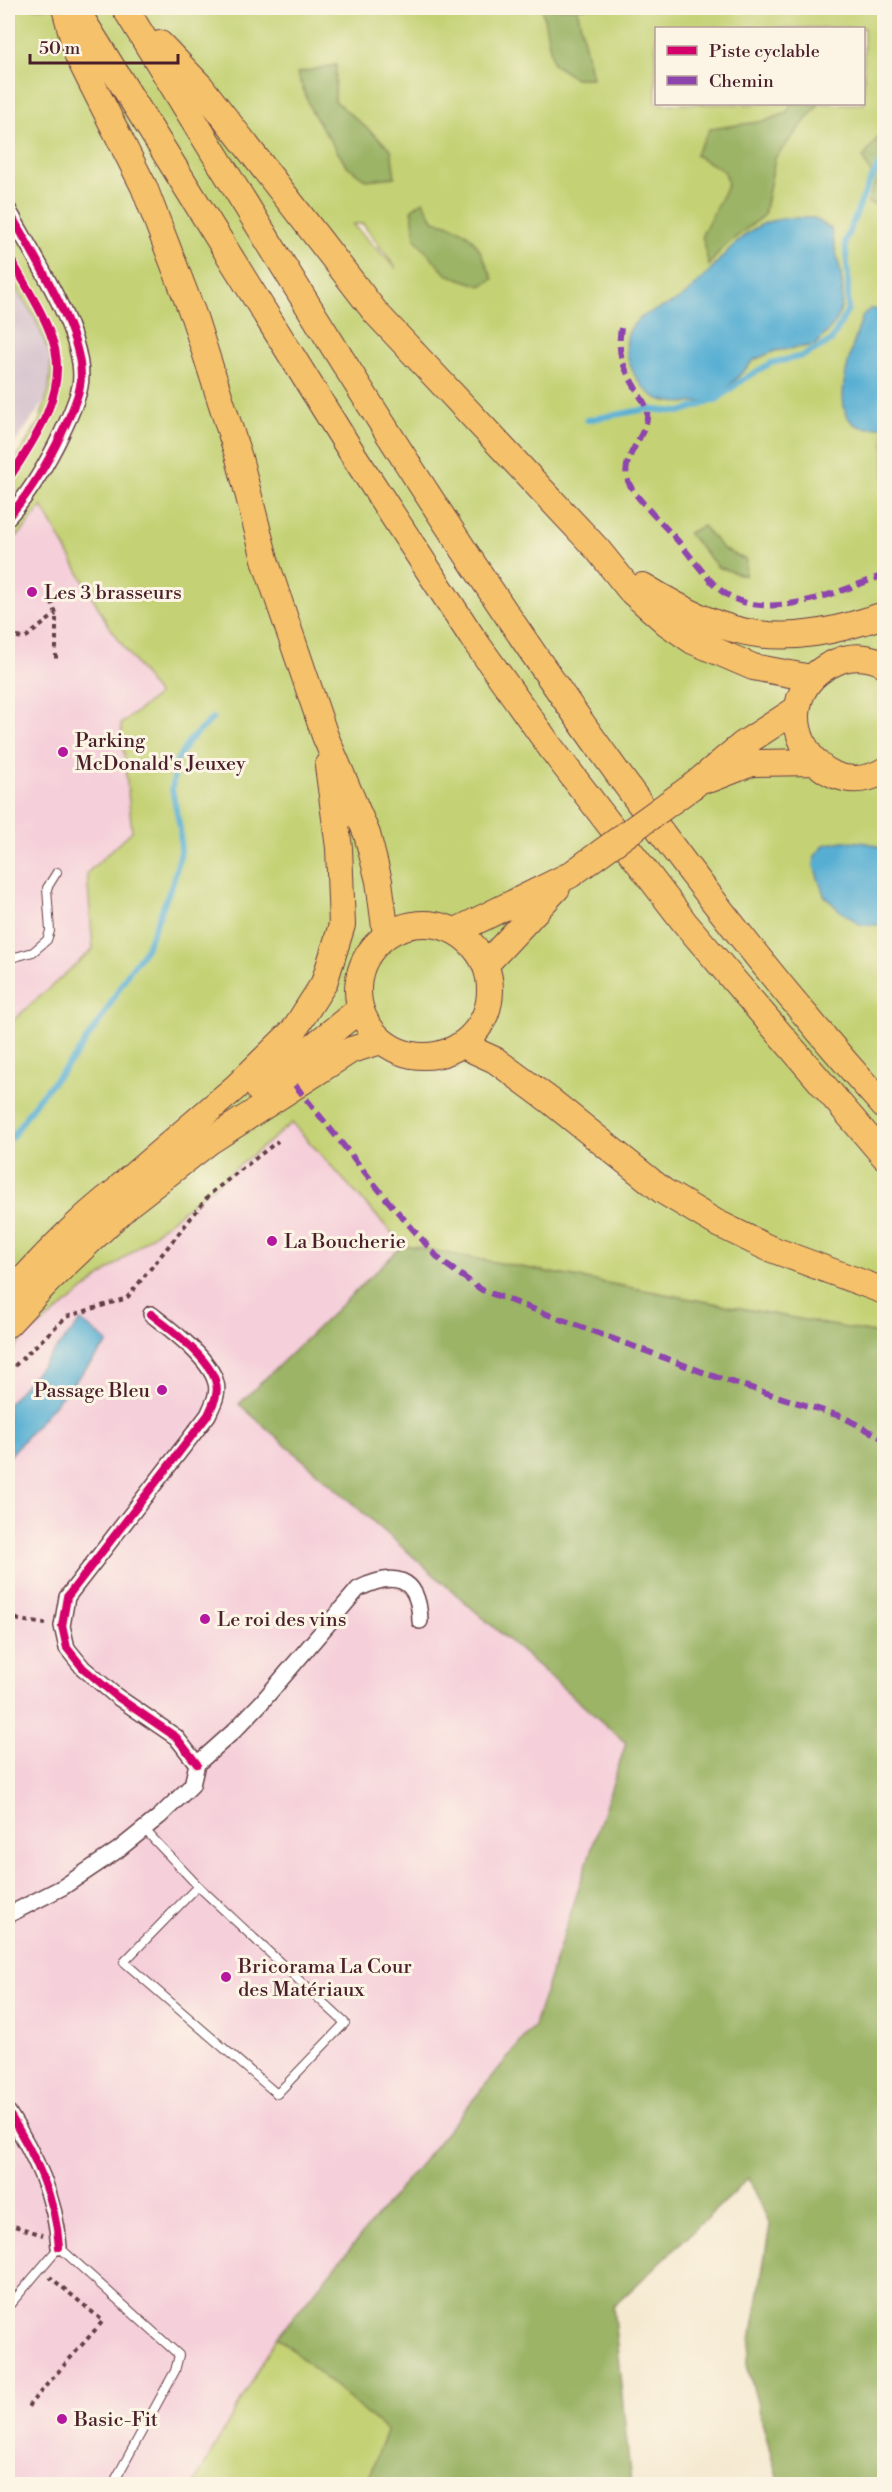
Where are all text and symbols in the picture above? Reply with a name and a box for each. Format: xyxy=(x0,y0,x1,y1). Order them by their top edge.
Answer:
scale bar xyxy=(30,27,178,65)
legend xyxy=(655,27,865,105)
text: 50 m xyxy=(39,37,81,60)
text: Piste cyclable xyxy=(709,40,820,63)
text: Chemin xyxy=(709,70,774,93)
place label: Les 3 brasseurs xyxy=(44,581,182,606)
marker: Les 3 brasseurs xyxy=(25,585,39,599)
place label: Parking McDonald's Jeuxey xyxy=(75,729,246,777)
marker: Parking McDonald's Jeuxey xyxy=(56,745,70,759)
place label: La Boucherie xyxy=(284,1230,406,1255)
marker: La Boucherie xyxy=(265,1234,279,1248)
place label: Passage Bleu xyxy=(34,1379,151,1404)
marker: Passage Bleu xyxy=(155,1383,169,1397)
place label: Le roi des vins xyxy=(217,1608,346,1633)
marker: Le roi des vins xyxy=(198,1612,212,1626)
place label: Bricorama La Cour des Matériaux xyxy=(237,1955,412,2003)
marker: Bricorama La Cour des Matériaux xyxy=(219,1970,233,1984)
place label: Basic-Fit xyxy=(73,2408,158,2433)
marker: Basic-Fit xyxy=(55,2412,69,2426)

